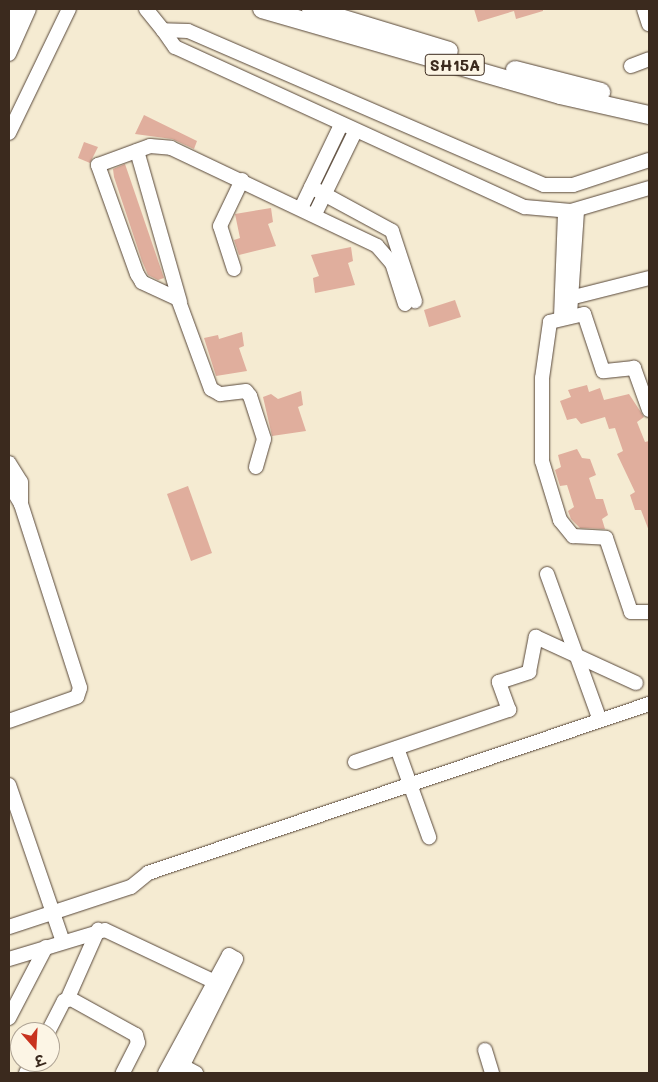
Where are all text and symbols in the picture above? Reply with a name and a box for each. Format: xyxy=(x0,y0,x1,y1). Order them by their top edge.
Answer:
road number: SH15A xyxy=(424,52,486,78)
north arrow xyxy=(10,1022,60,1072)
text: उ xyxy=(32,1050,47,1071)

